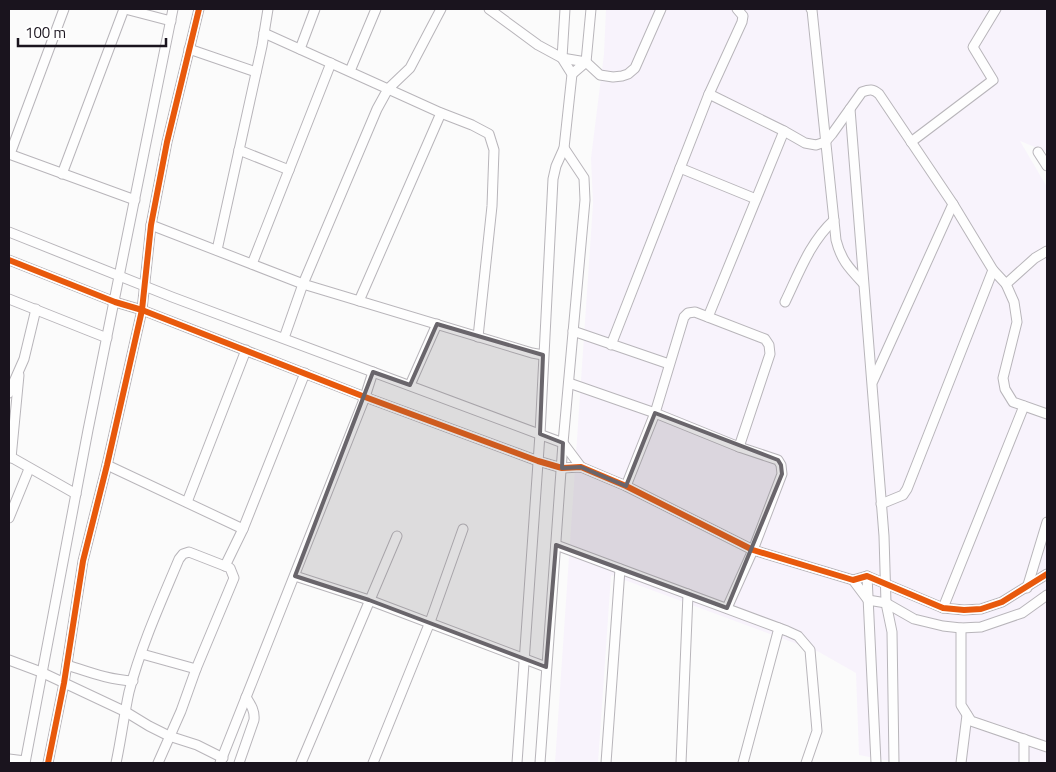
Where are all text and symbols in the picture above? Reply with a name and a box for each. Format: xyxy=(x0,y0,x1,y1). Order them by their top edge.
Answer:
scale bar xyxy=(18,15,165,47)
text: 100 m xyxy=(25,21,66,44)

